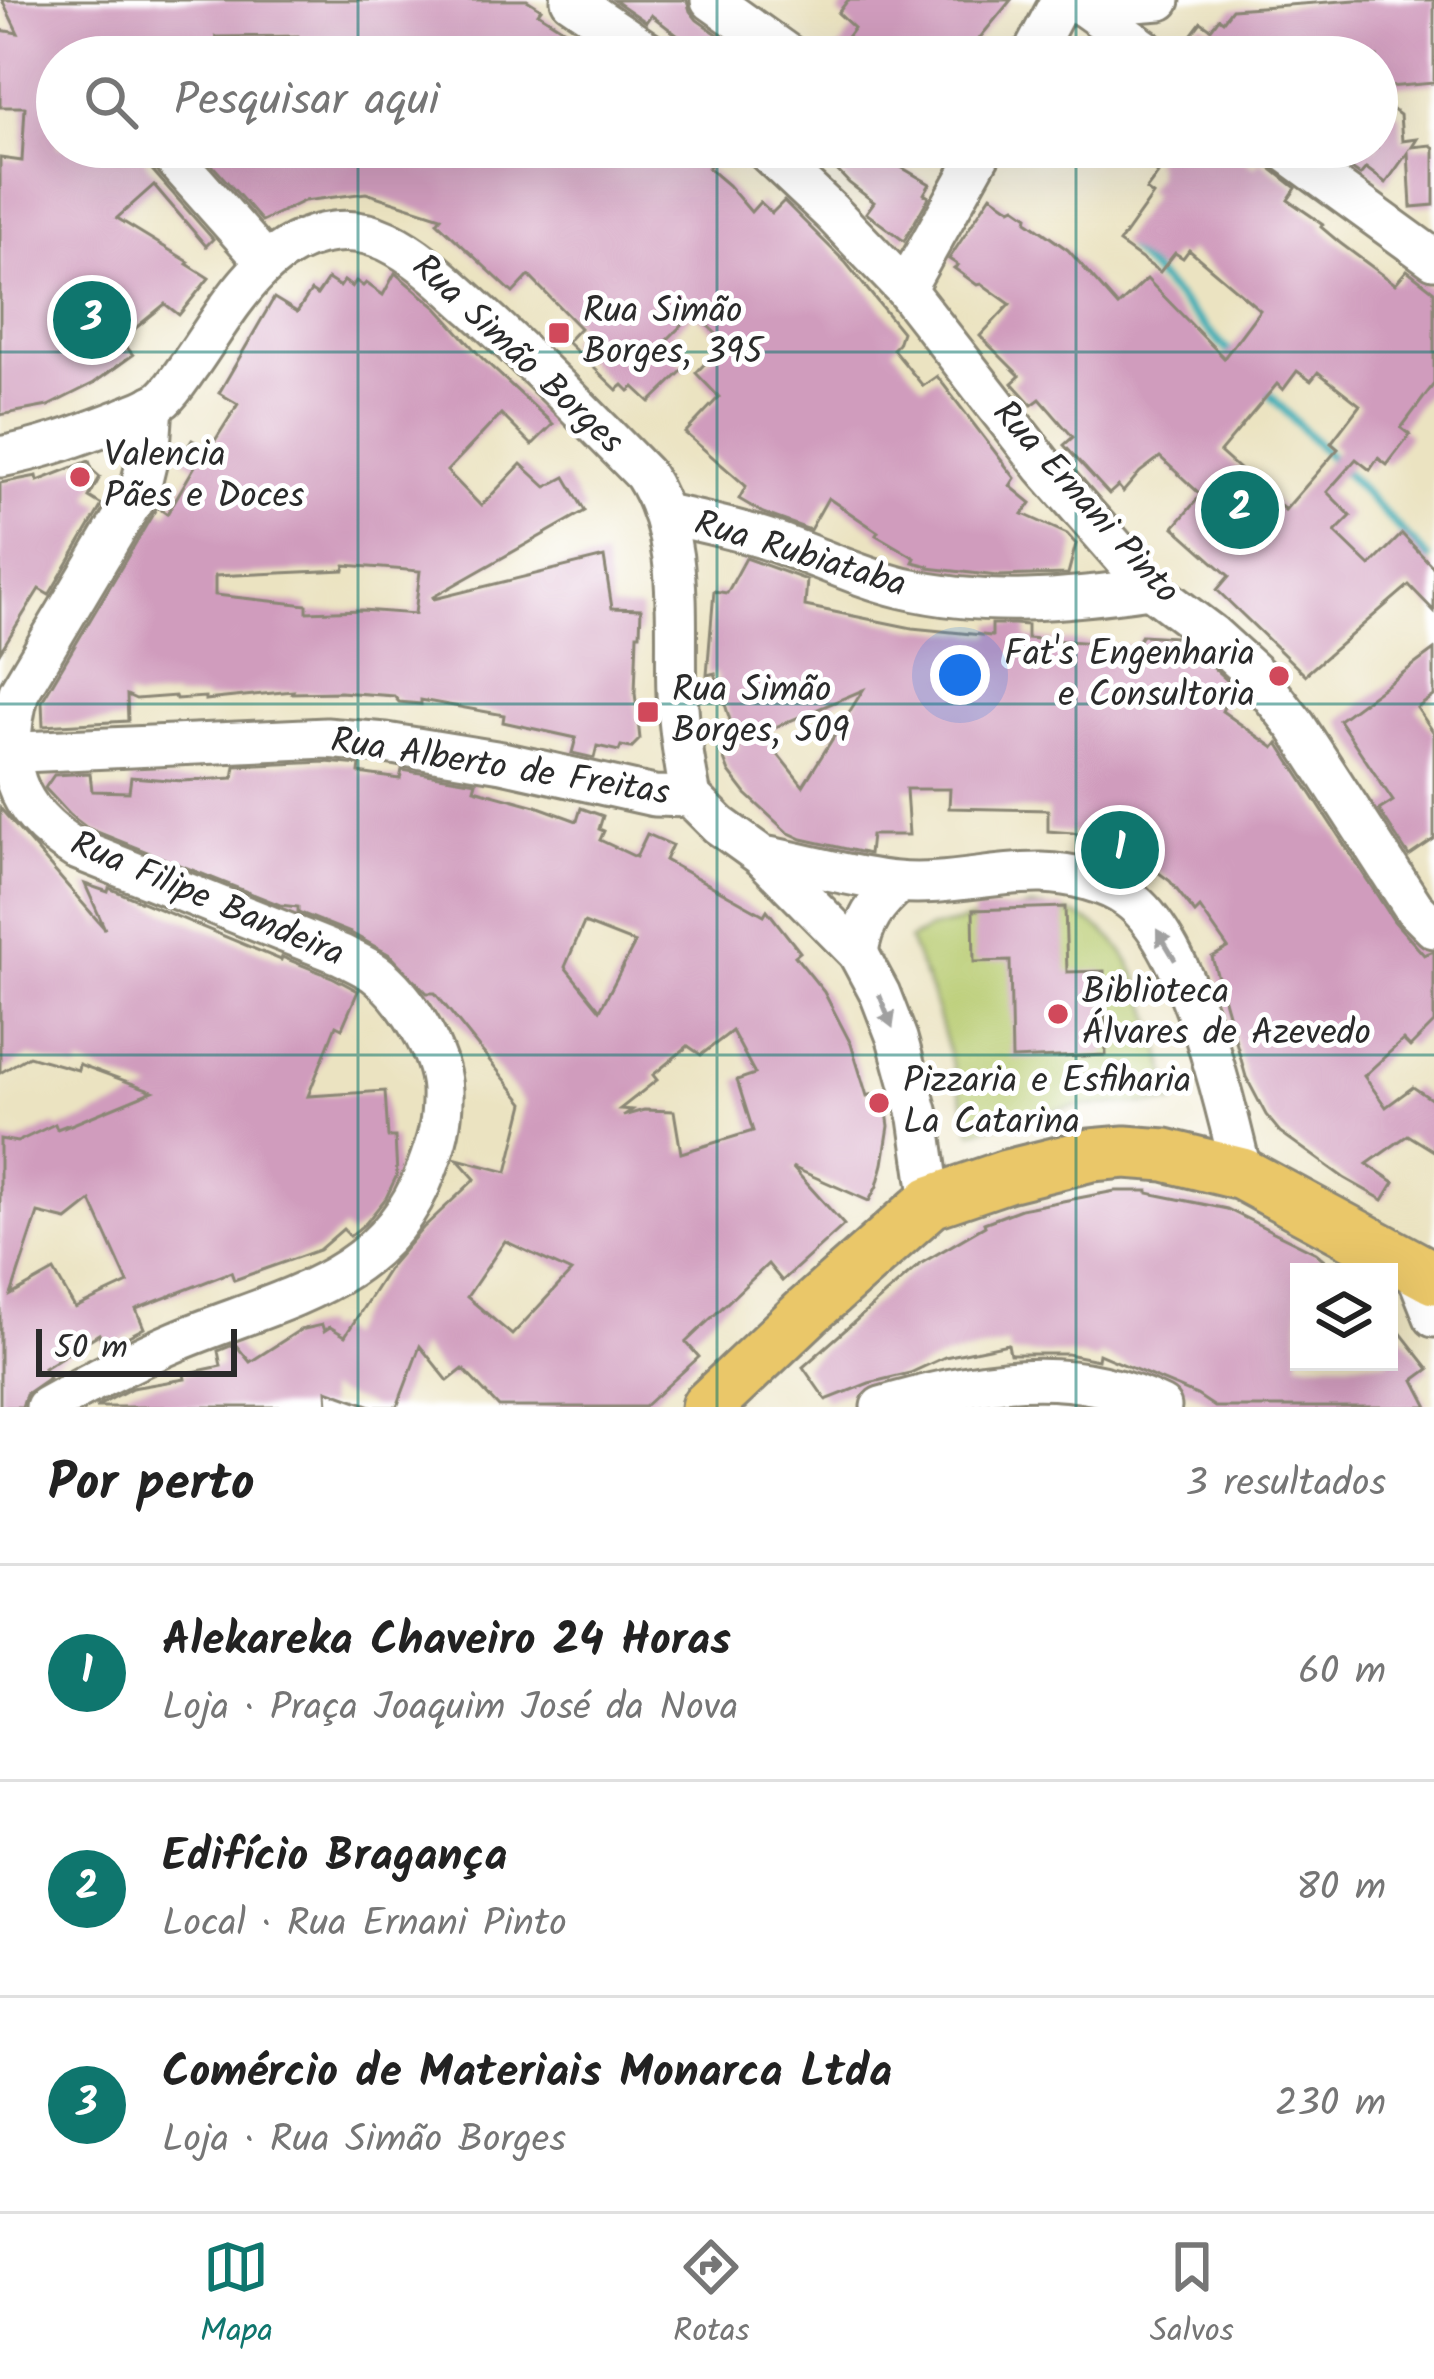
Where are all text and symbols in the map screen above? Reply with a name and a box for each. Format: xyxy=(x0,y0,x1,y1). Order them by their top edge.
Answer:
search box xyxy=(36,36,1398,168)
text: Pesquisar aqui xyxy=(174,66,440,138)
icon: search xyxy=(78,69,144,135)
street label: Rua Simão Borges xyxy=(398,241,636,469)
pin: 3 xyxy=(53,275,131,365)
place label: Rua Simão Borges, 395 xyxy=(583,284,766,382)
marker: Rua Simão Borges, 395 xyxy=(546,320,572,346)
street label: Rua Ernani Pinto xyxy=(977,388,1193,618)
place label: Valencia Pães e Doces xyxy=(104,428,304,526)
marker: Valencia Pães e Doces xyxy=(67,464,93,490)
pin: 2 xyxy=(1201,465,1279,555)
street label: Rua Rubiataba xyxy=(687,496,913,614)
place label: Fat's Engenharia e Consultoria xyxy=(1004,627,1255,725)
your location xyxy=(930,645,990,705)
place label: Rua Simão Borges, 509 xyxy=(672,663,849,761)
marker: Fat's Engenharia e Consultoria xyxy=(1266,663,1292,689)
marker: Rua Simão Borges, 509 xyxy=(635,699,661,725)
street label: Rua Alberto de Freitas xyxy=(326,713,674,823)
pin: 1 xyxy=(1081,805,1159,895)
street label: Rua Filipe Bandeira xyxy=(61,817,353,983)
one-way arrow xyxy=(1156,928,1177,962)
place label: Biblioteca Álvares de Azevedo xyxy=(1082,965,1371,1063)
one-way arrow xyxy=(877,993,896,1029)
marker: Biblioteca Álvares de Azevedo xyxy=(1045,1001,1071,1027)
place label: Pizzaria e Esfiharia La Catarina xyxy=(903,1054,1191,1152)
marker: Pizzaria e Esfiharia La Catarina xyxy=(866,1090,892,1116)
map controls xyxy=(1290,1263,1398,1371)
button: layers xyxy=(1290,1263,1398,1371)
scale bar xyxy=(36,1323,237,1376)
text: 50 m xyxy=(54,1323,128,1376)
text: Por perto xyxy=(48,1445,254,1526)
text: 3 resultados xyxy=(1186,1454,1386,1516)
text: Alekareka Chaveiro 24 Horas xyxy=(162,1606,731,1678)
text: 1 xyxy=(81,1642,93,1704)
text: 60 m xyxy=(1298,1642,1386,1704)
text: Loja · Praça Joaquim José da Nova xyxy=(162,1678,738,1740)
text: Edifício Bragança xyxy=(162,1822,508,1894)
text: 2 xyxy=(76,1858,98,1920)
text: 80 m xyxy=(1296,1858,1386,1920)
text: Local · Rua Ernani Pinto xyxy=(162,1894,567,1956)
text: Comércio de Materiais Monarca Ltda xyxy=(162,2038,892,2110)
text: 3 xyxy=(76,2074,98,2136)
text: 230 m xyxy=(1275,2074,1386,2136)
text: Loja · Rua Simão Borges xyxy=(162,2110,566,2172)
tab: Mapa xyxy=(200,2234,273,2359)
tab: Rotas xyxy=(673,2234,750,2359)
tab: Salvos xyxy=(1150,2234,1234,2359)

